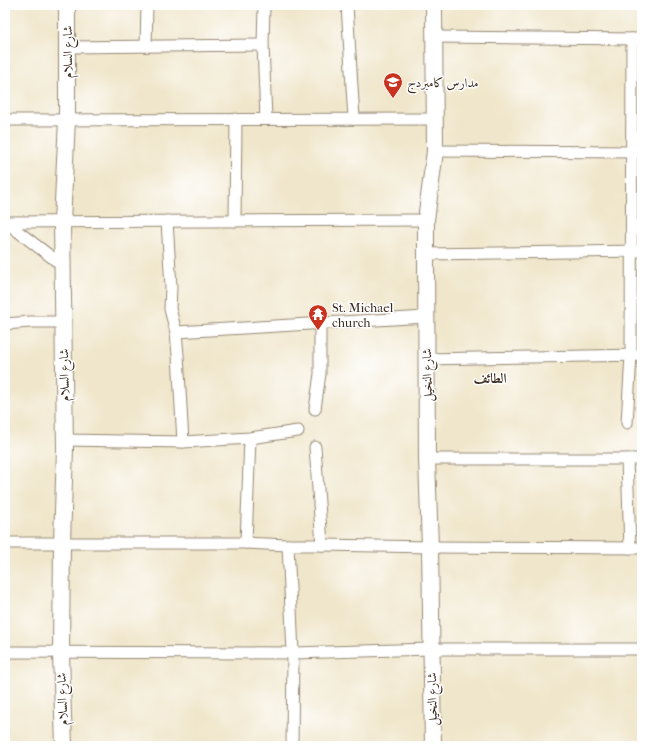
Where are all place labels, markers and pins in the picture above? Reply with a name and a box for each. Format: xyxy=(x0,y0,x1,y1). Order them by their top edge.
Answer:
school or university icon: مدارس كامبردج xyxy=(382,71,404,99)
place label: مدارس كامبردج xyxy=(407,75,479,94)
place label: St. Michael church xyxy=(332,300,394,330)
temple icon: St. Michael church xyxy=(307,303,329,331)

